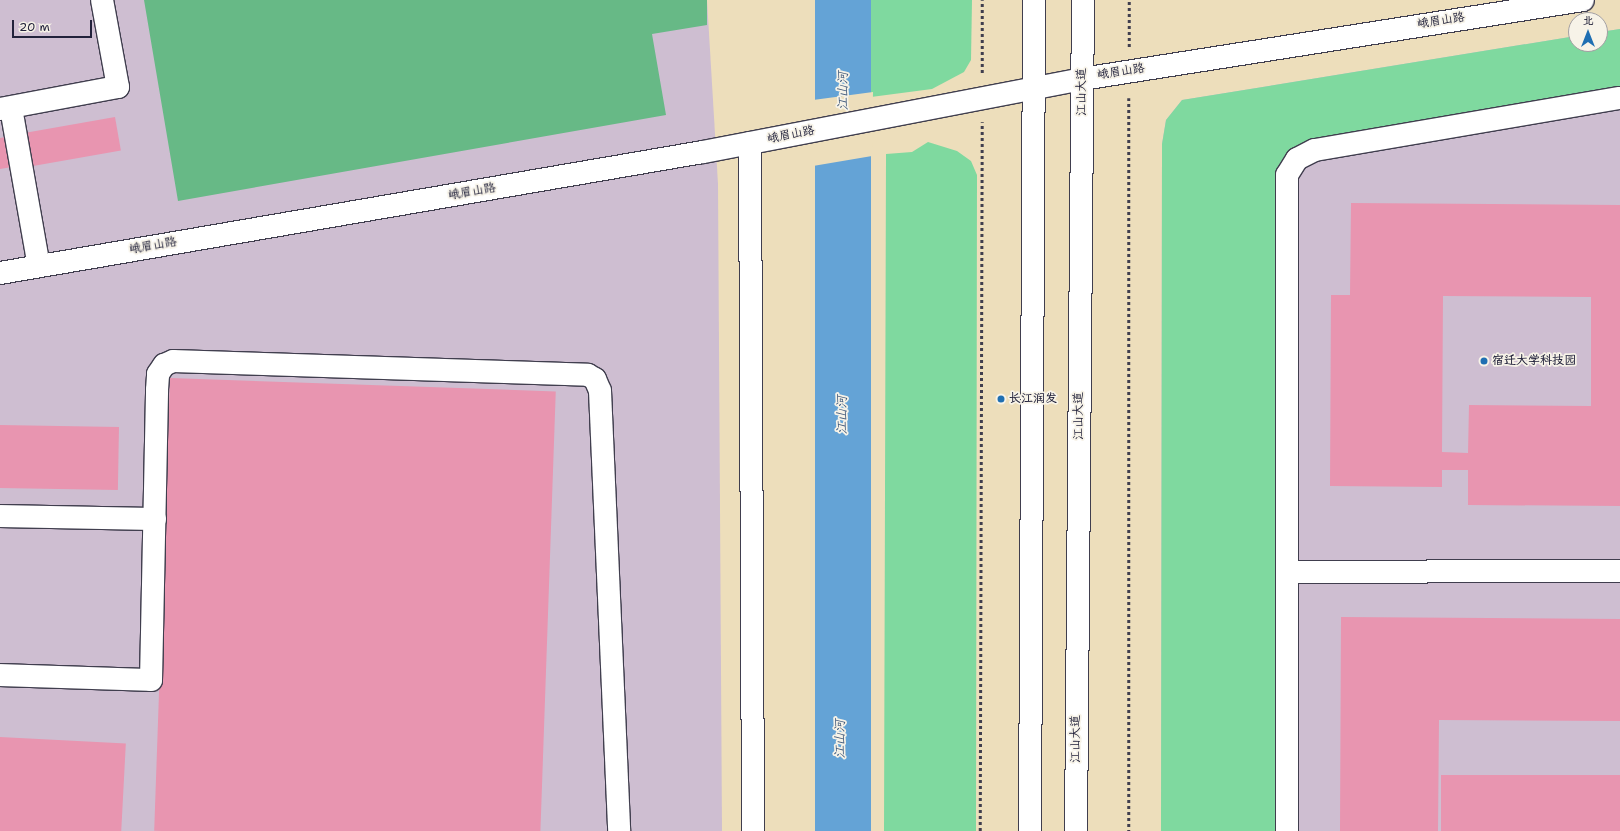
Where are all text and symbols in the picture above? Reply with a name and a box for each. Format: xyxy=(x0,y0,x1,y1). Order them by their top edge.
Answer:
street label: 峨眉山路 xyxy=(1416,10,1466,32)
scale bar xyxy=(14,12,94,38)
north arrow xyxy=(1568,12,1608,52)
text: 北 xyxy=(1583,13,1594,28)
text: 20 m xyxy=(19,19,50,35)
street label: 峨眉山路 xyxy=(1096,61,1146,83)
street label: 江山大道 xyxy=(1075,68,1089,116)
water label: 江山河 xyxy=(835,72,851,110)
street label: 峨眉山路 xyxy=(766,123,816,147)
street label: 峨眉山路 xyxy=(447,181,497,203)
street label: 峨眉山路 xyxy=(128,235,178,257)
place label: 宿迁大学科技园 xyxy=(1492,354,1576,368)
marker: 宿迁大学科技园 xyxy=(1479,356,1489,366)
place label: 长江润发 xyxy=(1009,392,1057,406)
street label: 江山大道 xyxy=(1072,392,1086,440)
marker: 长江润发 xyxy=(996,394,1006,404)
water label: 江山河 xyxy=(834,396,850,434)
street label: 江山大道 xyxy=(1069,715,1083,763)
water label: 江山河 xyxy=(832,720,848,758)

